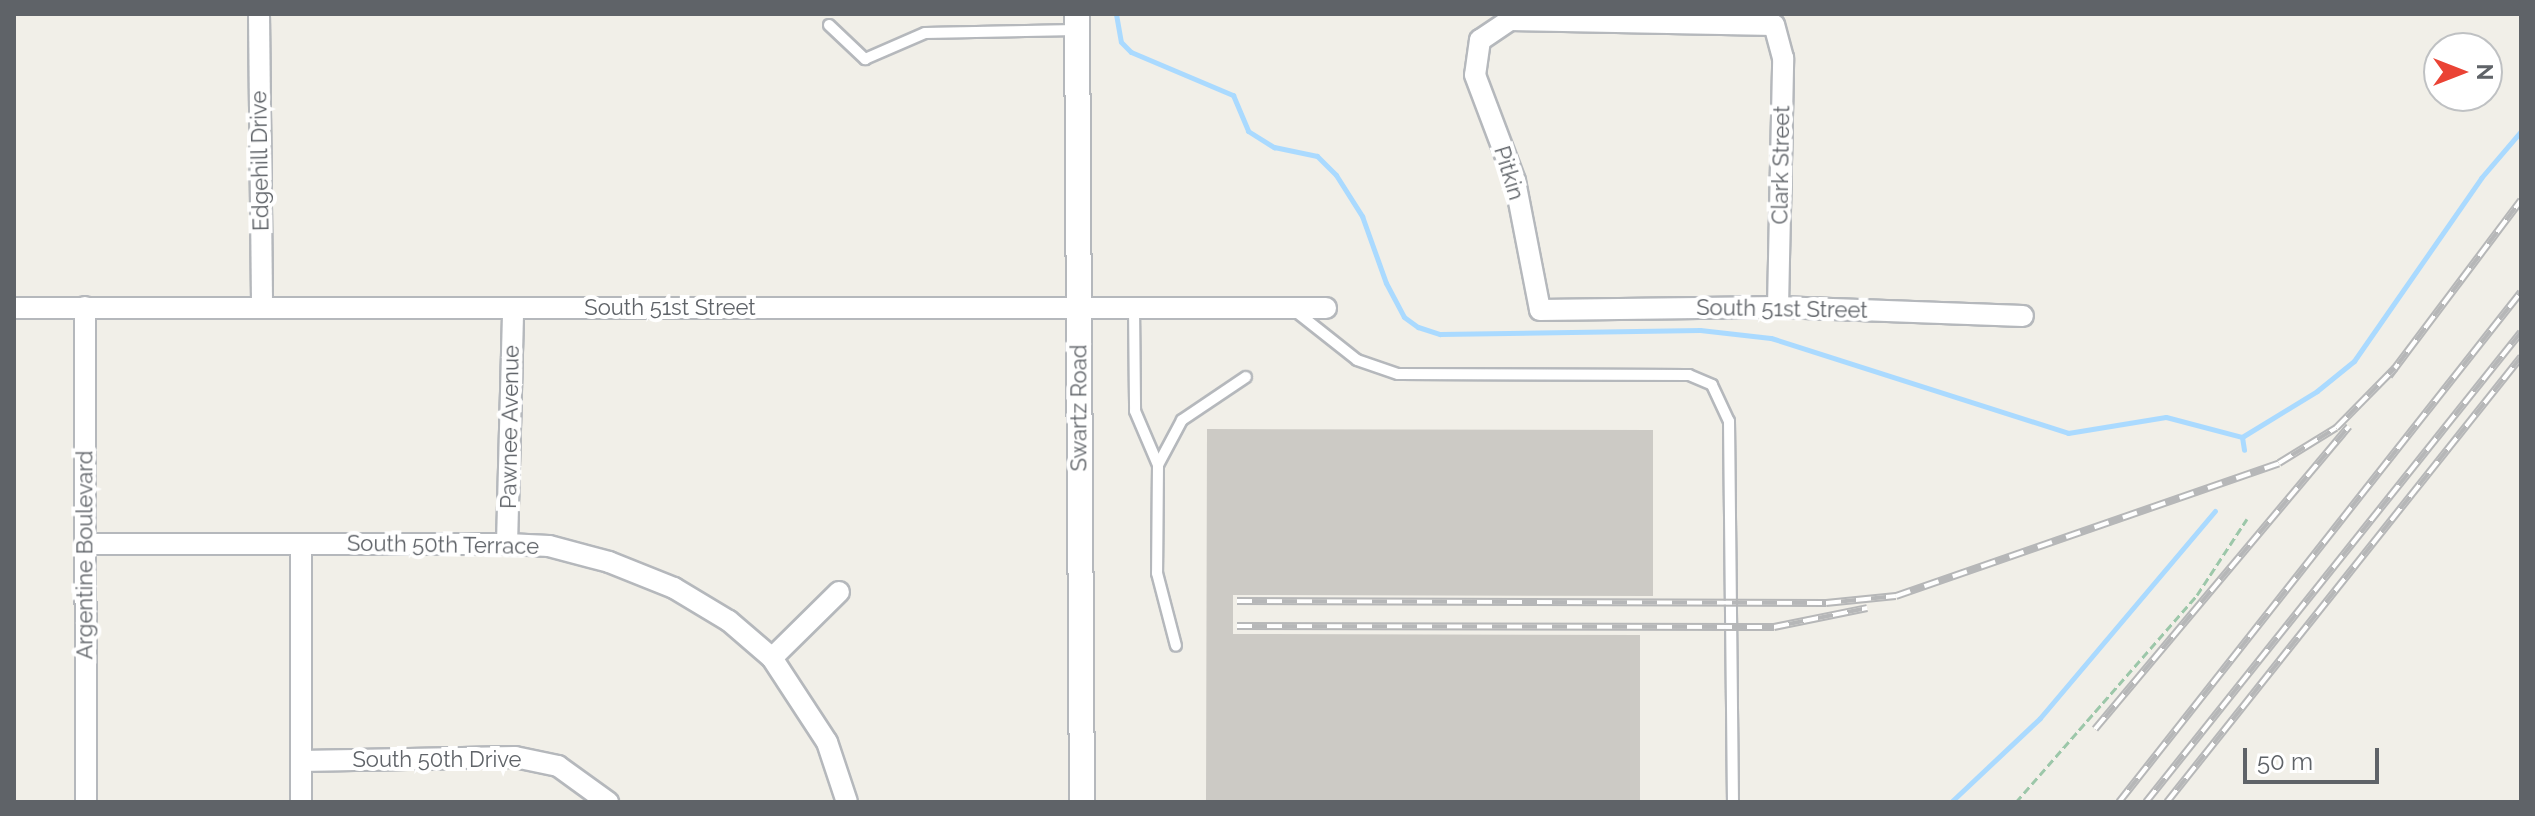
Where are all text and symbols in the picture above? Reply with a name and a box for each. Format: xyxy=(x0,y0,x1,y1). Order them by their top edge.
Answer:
north arrow xyxy=(2423,32,2503,112)
text: N xyxy=(2472,64,2498,80)
street label: Edgehill Drive xyxy=(246,90,274,232)
street label: Clark Street xyxy=(1767,105,1795,225)
street label: Pitkin xyxy=(1488,143,1530,203)
street label: South 51st Street xyxy=(1696,294,1868,324)
street label: South 51st Street xyxy=(584,295,756,321)
street label: Pawnee Avenue xyxy=(495,345,525,509)
street label: Swartz Road xyxy=(1066,345,1092,471)
street label: Argentine Boulevard xyxy=(72,451,98,659)
street label: South 50th Terrace xyxy=(346,530,540,560)
scale bar xyxy=(2247,732,2383,782)
street label: South 50th Drive xyxy=(352,747,522,773)
text: 50 m xyxy=(2257,747,2313,776)

